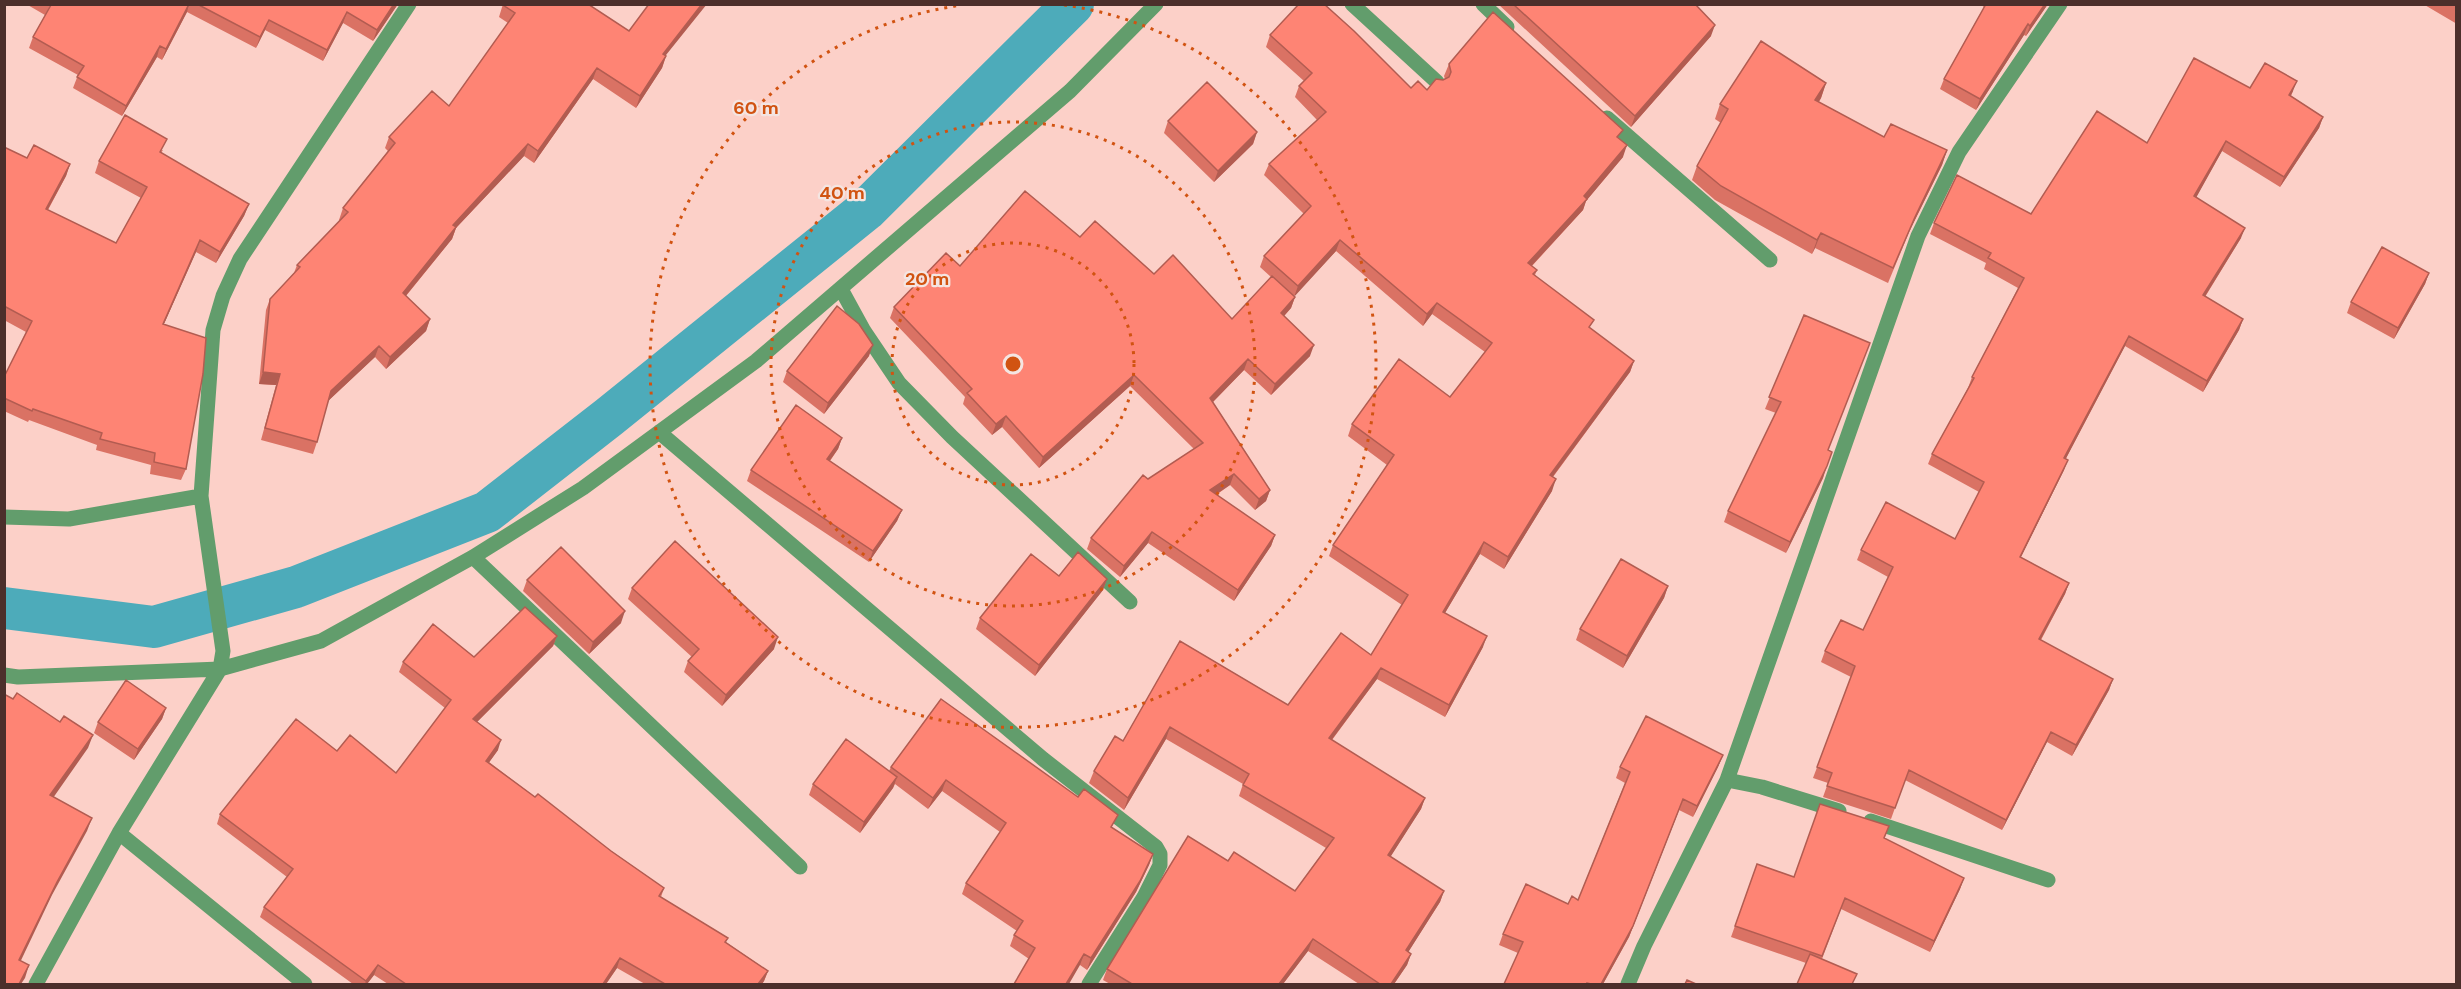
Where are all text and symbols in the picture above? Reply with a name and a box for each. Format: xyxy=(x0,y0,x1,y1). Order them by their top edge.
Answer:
text: 60 m xyxy=(733,96,779,120)
text: 40 m xyxy=(819,181,865,205)
text: 20 m xyxy=(905,267,949,291)
centre of rings xyxy=(1003,354,1023,374)

